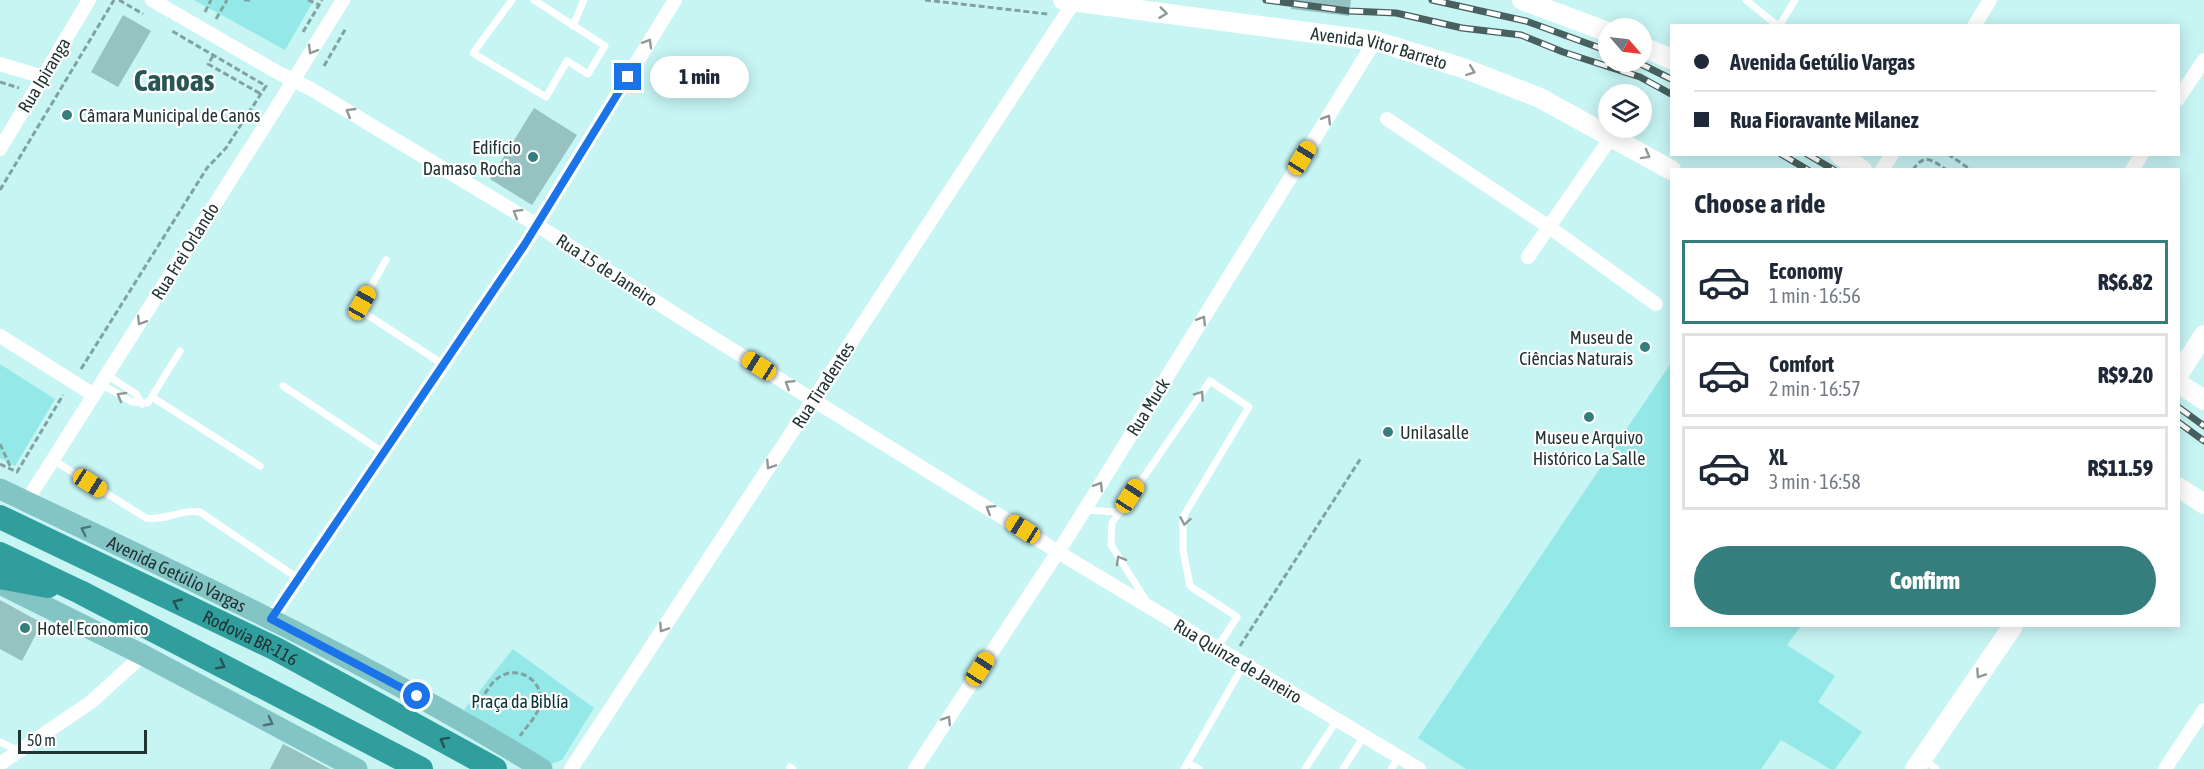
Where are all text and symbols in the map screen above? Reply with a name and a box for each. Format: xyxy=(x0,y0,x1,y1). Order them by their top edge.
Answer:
one-way arrow xyxy=(1158,7,1167,19)
north arrow xyxy=(1598,18,1652,72)
map controls xyxy=(1598,18,1652,138)
street label: Avenida Vitor Barreto xyxy=(1310,22,1450,73)
street label: Rua Ipiranga xyxy=(13,34,75,116)
one-way arrow xyxy=(641,39,653,49)
one-way arrow xyxy=(308,44,320,54)
text: Avenida Getúlio Vargas xyxy=(1730,49,1915,75)
callout: 1 min xyxy=(649,56,748,98)
district label: Canoas xyxy=(134,63,215,97)
route end xyxy=(614,63,641,90)
one-way arrow xyxy=(1465,64,1476,76)
text: 1 min xyxy=(679,65,720,88)
button: layers xyxy=(1598,84,1652,138)
place label: Câmara Municipal de Canos xyxy=(79,105,260,126)
text: Rua Fioravante Milanez xyxy=(1730,107,1919,133)
marker: Câmara Municipal de Canos xyxy=(60,108,74,122)
one-way arrow xyxy=(346,108,356,120)
one-way arrow xyxy=(1319,115,1331,125)
place label: Edifício Damaso Rocha xyxy=(423,137,521,179)
car xyxy=(1285,138,1319,178)
one-way arrow xyxy=(1640,148,1651,159)
marker: Edifício Damaso Rocha xyxy=(526,150,540,164)
text: Choose a ride xyxy=(1694,188,1826,219)
street label: Rua Frei Orlando xyxy=(147,199,223,303)
one-way arrow xyxy=(513,209,523,221)
street label: Rua 15 de Janeiro xyxy=(553,230,661,310)
icon: car xyxy=(1697,255,1751,309)
text: Economy xyxy=(1769,258,1843,284)
text: R$6.82 xyxy=(2098,269,2153,295)
car xyxy=(345,283,379,323)
text: 1 min · 16:56 xyxy=(1769,284,1861,307)
one-way arrow xyxy=(136,315,148,325)
one-way arrow xyxy=(1194,316,1206,326)
place label: Museu de Ciências Naturais xyxy=(1519,327,1633,369)
street label: Rua Tiradentes xyxy=(787,338,859,432)
marker: Museu de Ciências Naturais xyxy=(1638,340,1652,354)
icon: car xyxy=(1697,348,1751,402)
car xyxy=(739,349,779,383)
text: Comfort xyxy=(1769,351,1834,377)
text: R$9.20 xyxy=(2098,362,2153,388)
street label: Rua Muck xyxy=(1122,374,1174,440)
text: 2 min · 16:57 xyxy=(1769,377,1861,400)
one-way arrow xyxy=(784,380,795,391)
one-way arrow xyxy=(1193,390,1204,401)
one-way arrow xyxy=(117,391,127,403)
marker: Museu e Arquivo Histórico La Salle xyxy=(1582,410,1596,424)
place label: Unilasalle xyxy=(1400,422,1469,443)
marker: Unilasalle xyxy=(1381,425,1395,439)
place label: Museu e Arquivo Histórico La Salle xyxy=(1533,427,1645,469)
icon: car xyxy=(1697,441,1751,495)
text: XL xyxy=(1769,444,1787,470)
text: R$11.59 xyxy=(2087,455,2153,481)
one-way arrow xyxy=(766,459,777,470)
car xyxy=(70,466,110,500)
text: 3 min · 16:58 xyxy=(1769,470,1861,493)
car xyxy=(1113,476,1147,516)
one-way arrow xyxy=(1091,482,1103,492)
one-way arrow xyxy=(986,504,996,516)
car xyxy=(1003,512,1043,546)
one-way arrow xyxy=(1179,516,1192,526)
one-way arrow xyxy=(81,525,92,537)
street label: Avenida Getúlio Vargas xyxy=(104,531,250,616)
button: Confirm xyxy=(1694,546,2156,615)
one-way arrow xyxy=(1116,556,1127,566)
one-way arrow xyxy=(173,598,184,610)
street label: Rodovia BR-116 xyxy=(200,605,302,670)
street label: Rua Quinze de Janeiro xyxy=(1170,614,1306,708)
place label: Hotel Economico xyxy=(37,618,149,639)
marker: Hotel Economico xyxy=(18,621,32,635)
one-way arrow xyxy=(659,622,670,633)
car xyxy=(963,649,997,689)
one-way arrow xyxy=(215,658,225,669)
one-way arrow xyxy=(1976,667,1987,678)
route start xyxy=(403,682,430,709)
park label: Praça da Biblía xyxy=(471,691,569,712)
one-way arrow xyxy=(263,715,273,726)
one-way arrow xyxy=(940,716,951,727)
scale bar xyxy=(18,727,147,754)
text: 50 m xyxy=(27,731,56,749)
one-way arrow xyxy=(439,737,450,748)

